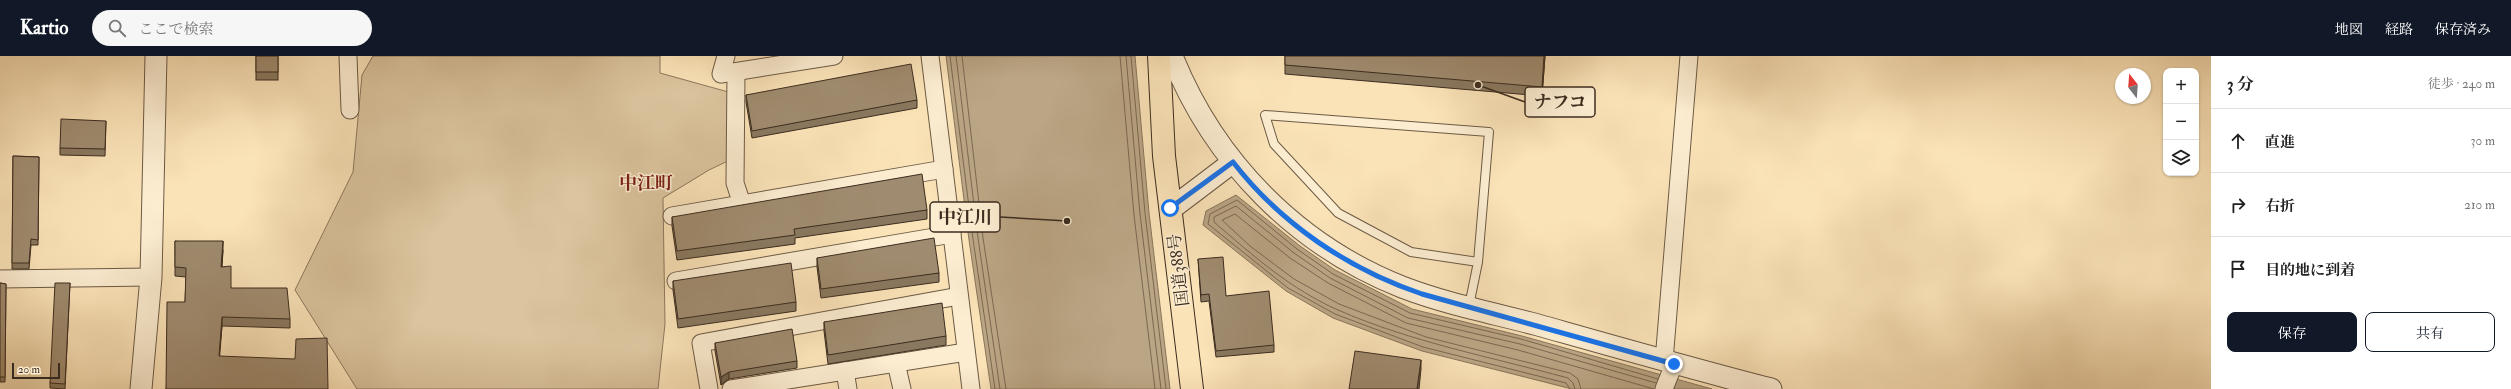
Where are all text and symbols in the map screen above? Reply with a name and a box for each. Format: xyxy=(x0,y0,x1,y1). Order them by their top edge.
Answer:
search box xyxy=(92,10,372,46)
text: Kartio xyxy=(20,16,68,40)
icon: search xyxy=(106,17,128,39)
text: ここで検索 xyxy=(138,20,213,39)
text: 地図 xyxy=(2335,21,2363,38)
text: 経路 xyxy=(2385,21,2413,38)
text: 保存済み xyxy=(2435,21,2491,38)
north arrow xyxy=(2115,68,2151,104)
map controls xyxy=(2163,68,2199,176)
button: + xyxy=(2163,68,2199,104)
text: 3 分 xyxy=(2227,74,2254,95)
text: 徒歩 · 240 m xyxy=(2428,76,2495,92)
callout: ナフコ xyxy=(1525,87,1595,117)
text: ナフコ xyxy=(1533,91,1587,114)
button: − xyxy=(2163,104,2199,140)
icon: ahead xyxy=(2227,130,2249,152)
text: 直進 xyxy=(2265,133,2295,152)
text: 30 m xyxy=(2471,133,2495,149)
button: layers xyxy=(2163,140,2199,176)
district label: 中江町 xyxy=(619,172,673,195)
icon: right xyxy=(2227,194,2249,216)
text: 右折 xyxy=(2265,197,2295,216)
text: 210 m xyxy=(2464,197,2495,213)
route start xyxy=(1161,199,1179,217)
callout: 中江川 xyxy=(930,202,1000,232)
text: 中江川 xyxy=(938,206,992,229)
street label: 国道388号 xyxy=(1164,232,1193,308)
icon: arrive xyxy=(2227,258,2249,280)
text: 目的地に到着 xyxy=(2265,261,2355,280)
button: 保存 xyxy=(2227,312,2357,352)
button: 共有 xyxy=(2365,312,2495,352)
route end xyxy=(1665,355,1683,373)
scale bar xyxy=(12,361,60,380)
text: 20 m xyxy=(18,363,40,376)

